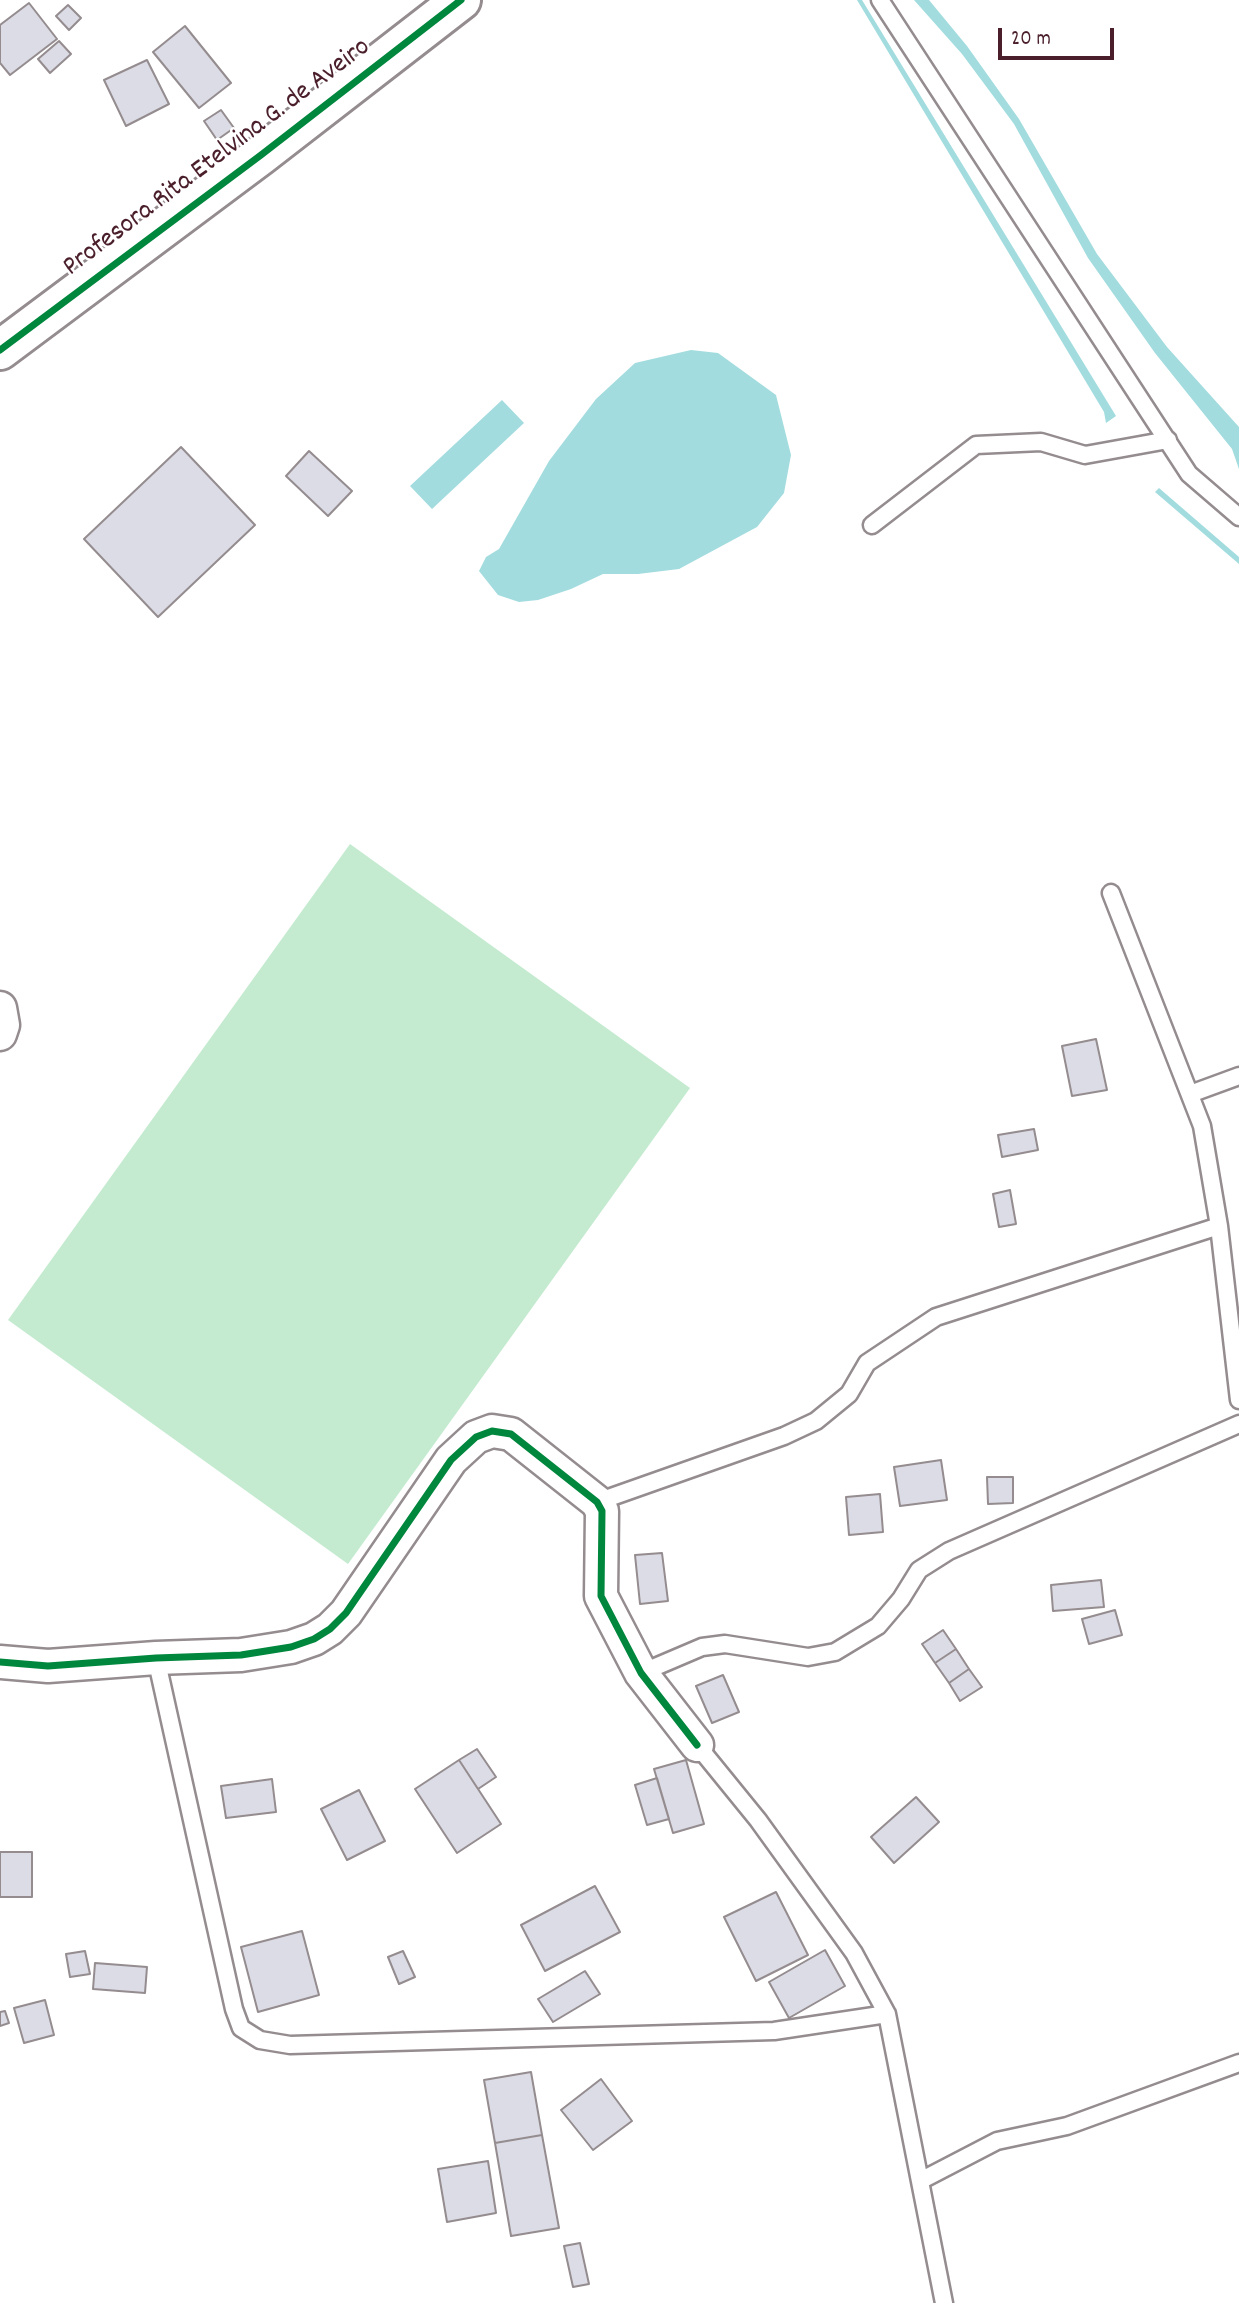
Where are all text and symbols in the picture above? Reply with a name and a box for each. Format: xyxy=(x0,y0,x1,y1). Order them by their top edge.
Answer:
scale bar xyxy=(1001,14,1116,58)
text: 20 m xyxy=(1011,25,1051,55)
street label: Profesora Rita Etelvina G. de Aveiro xyxy=(58,32,378,286)

